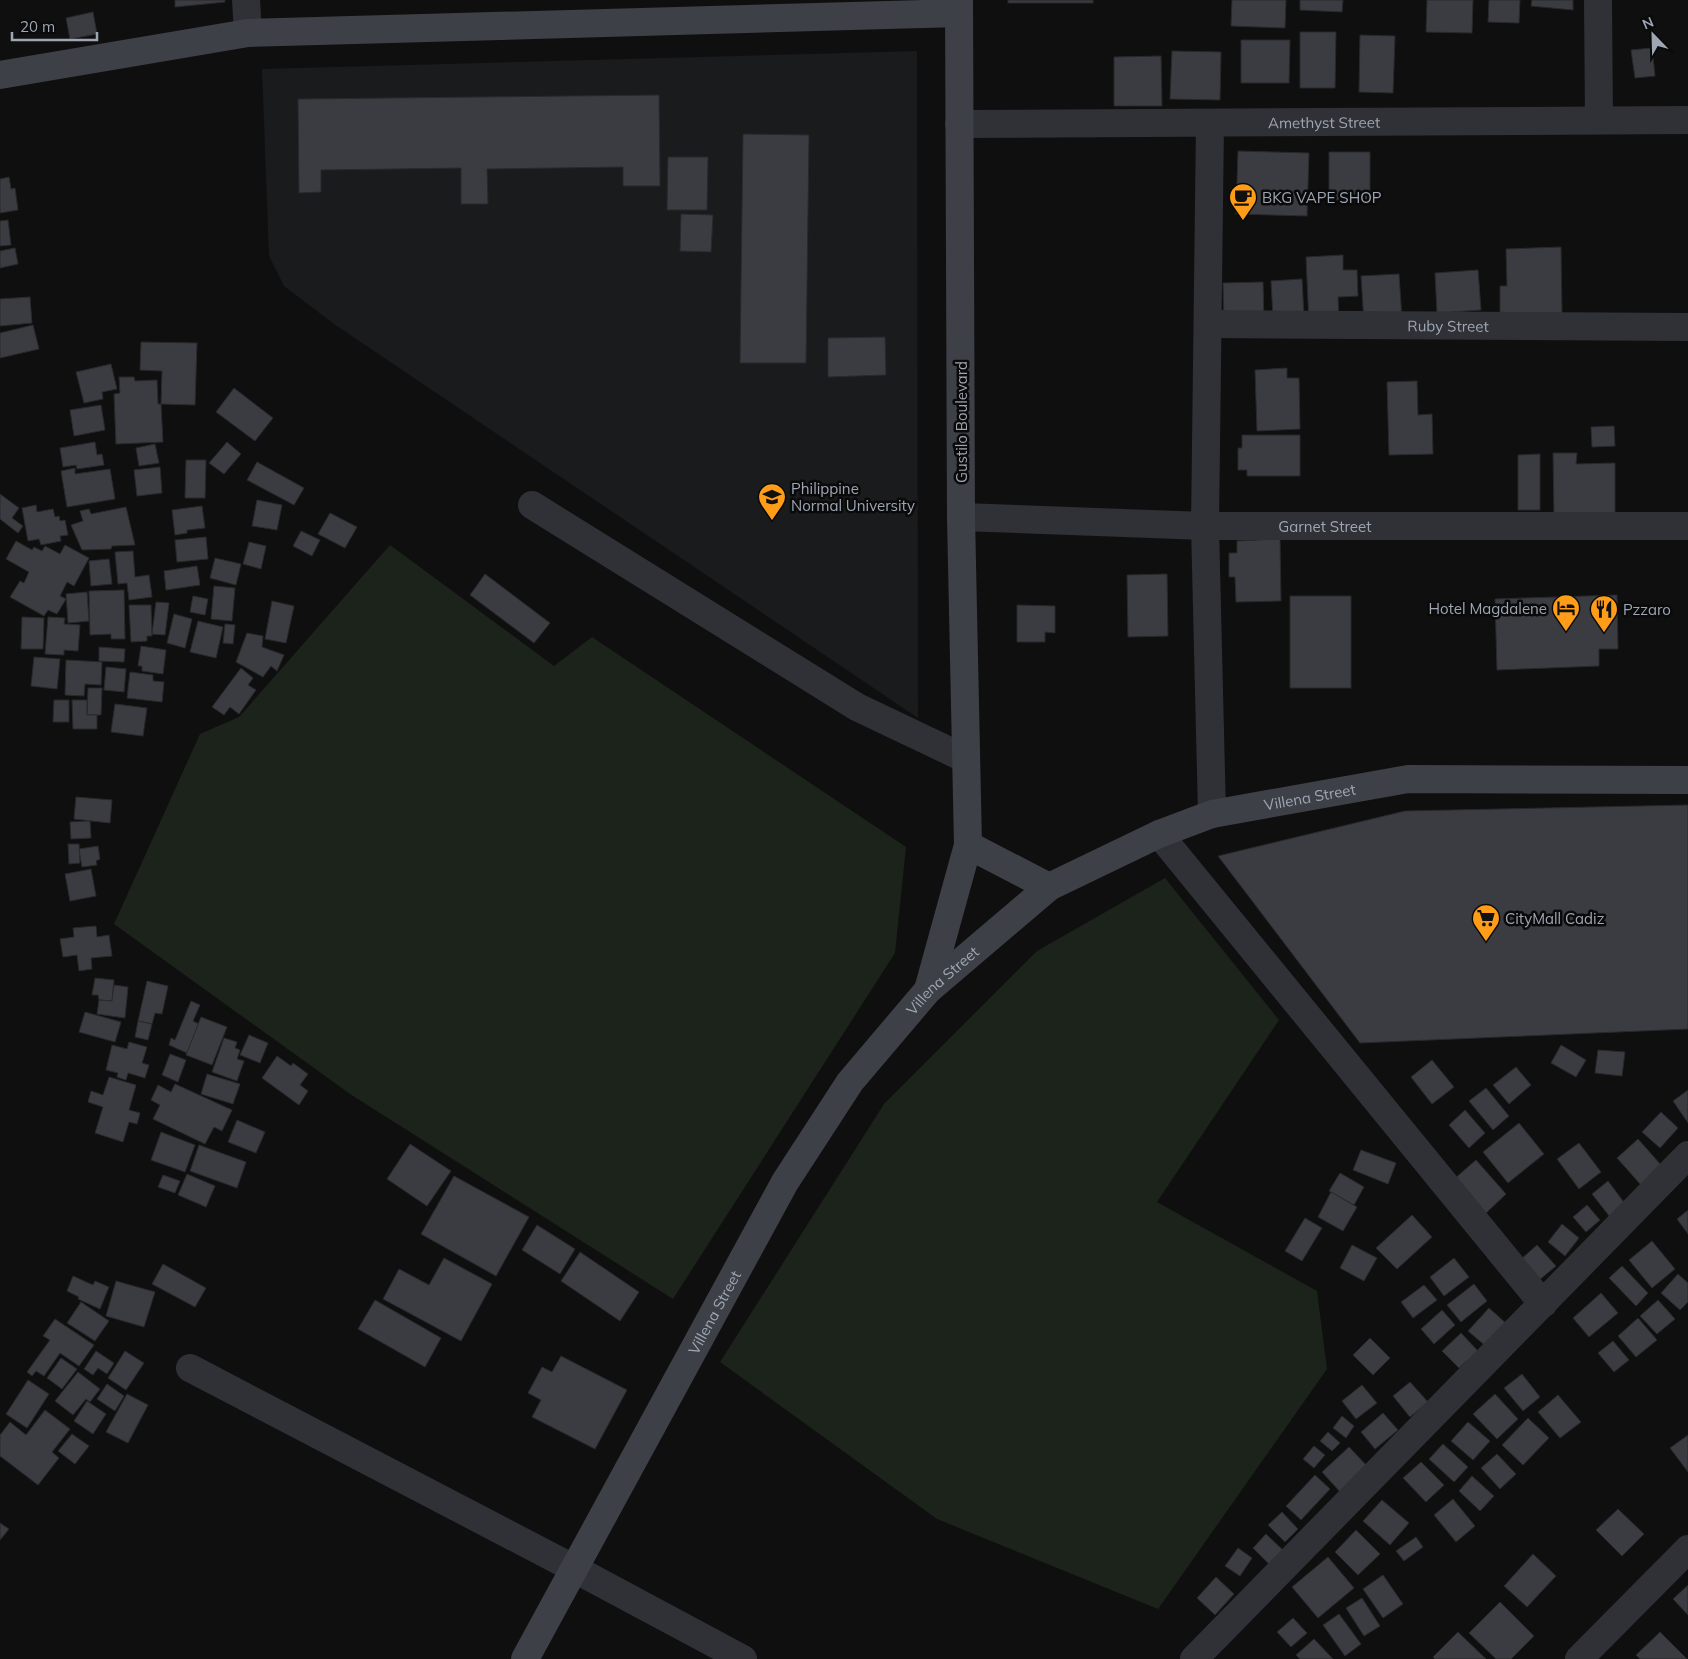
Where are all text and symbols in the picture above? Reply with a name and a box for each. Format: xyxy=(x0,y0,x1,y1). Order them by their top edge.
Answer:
scale bar xyxy=(12,10,98,42)
north arrow xyxy=(1628,10,1678,60)
text: N xyxy=(1640,13,1656,33)
text: 20 m xyxy=(20,17,55,36)
street label: Amethyst Street xyxy=(1268,112,1380,132)
cafe icon: BKG VAPE SHOP xyxy=(1228,182,1258,221)
place label: BKG VAPE SHOP xyxy=(1262,188,1382,207)
street label: Ruby Street xyxy=(1407,316,1489,335)
street label: Gustilo Boulevard xyxy=(952,361,971,483)
place label: Philippine Normal University xyxy=(791,479,915,515)
school or university icon: Philippine Normal University xyxy=(757,482,787,521)
street label: Garnet Street xyxy=(1278,517,1371,536)
hotel icon: Hotel Magdalene xyxy=(1551,593,1581,632)
restaurant icon: Pzzaro xyxy=(1589,594,1619,633)
place label: Hotel Magdalene xyxy=(1429,599,1547,618)
place label: Pzzaro xyxy=(1623,600,1671,619)
street label: Villena Street xyxy=(1262,779,1357,814)
supermarket icon: CityMall Cadiz xyxy=(1471,903,1501,942)
place label: CityMall Cadiz xyxy=(1505,909,1605,928)
street label: Villena Street xyxy=(902,942,982,1019)
street label: Villena Street xyxy=(684,1267,745,1357)

